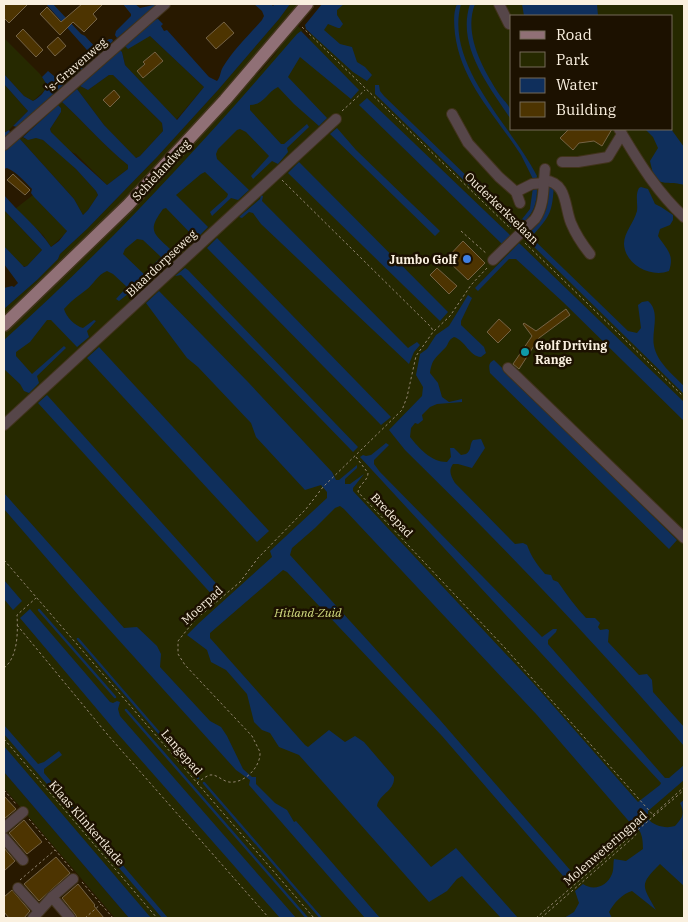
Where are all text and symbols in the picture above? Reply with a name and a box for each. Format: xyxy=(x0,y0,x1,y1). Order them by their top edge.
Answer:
legend xyxy=(510,15,673,130)
text: Road xyxy=(556,25,592,44)
street label: 's-Gravenweg xyxy=(42,34,110,96)
text: Park xyxy=(556,50,589,69)
text: Water xyxy=(556,75,598,94)
text: Building xyxy=(556,100,616,119)
street label: Schielandweg xyxy=(129,136,193,204)
street label: Ouderkerkselaan xyxy=(462,169,542,247)
street label: Blaardorpseweg xyxy=(122,226,200,300)
place label: Jumbo Golf xyxy=(389,252,458,267)
marker: Jumbo Golf xyxy=(461,253,473,265)
place label: Golf Driving Range xyxy=(535,338,607,367)
marker: Golf Driving Range xyxy=(519,346,531,358)
street label: Bredepad xyxy=(368,490,416,540)
street label: Moerpad xyxy=(178,583,226,627)
park label: Hitland-Zuid xyxy=(273,605,342,620)
street label: Langepad xyxy=(158,726,206,778)
street label: Klaas Klinkertkade xyxy=(46,777,128,869)
street label: Molenweteringpad xyxy=(560,808,650,888)

